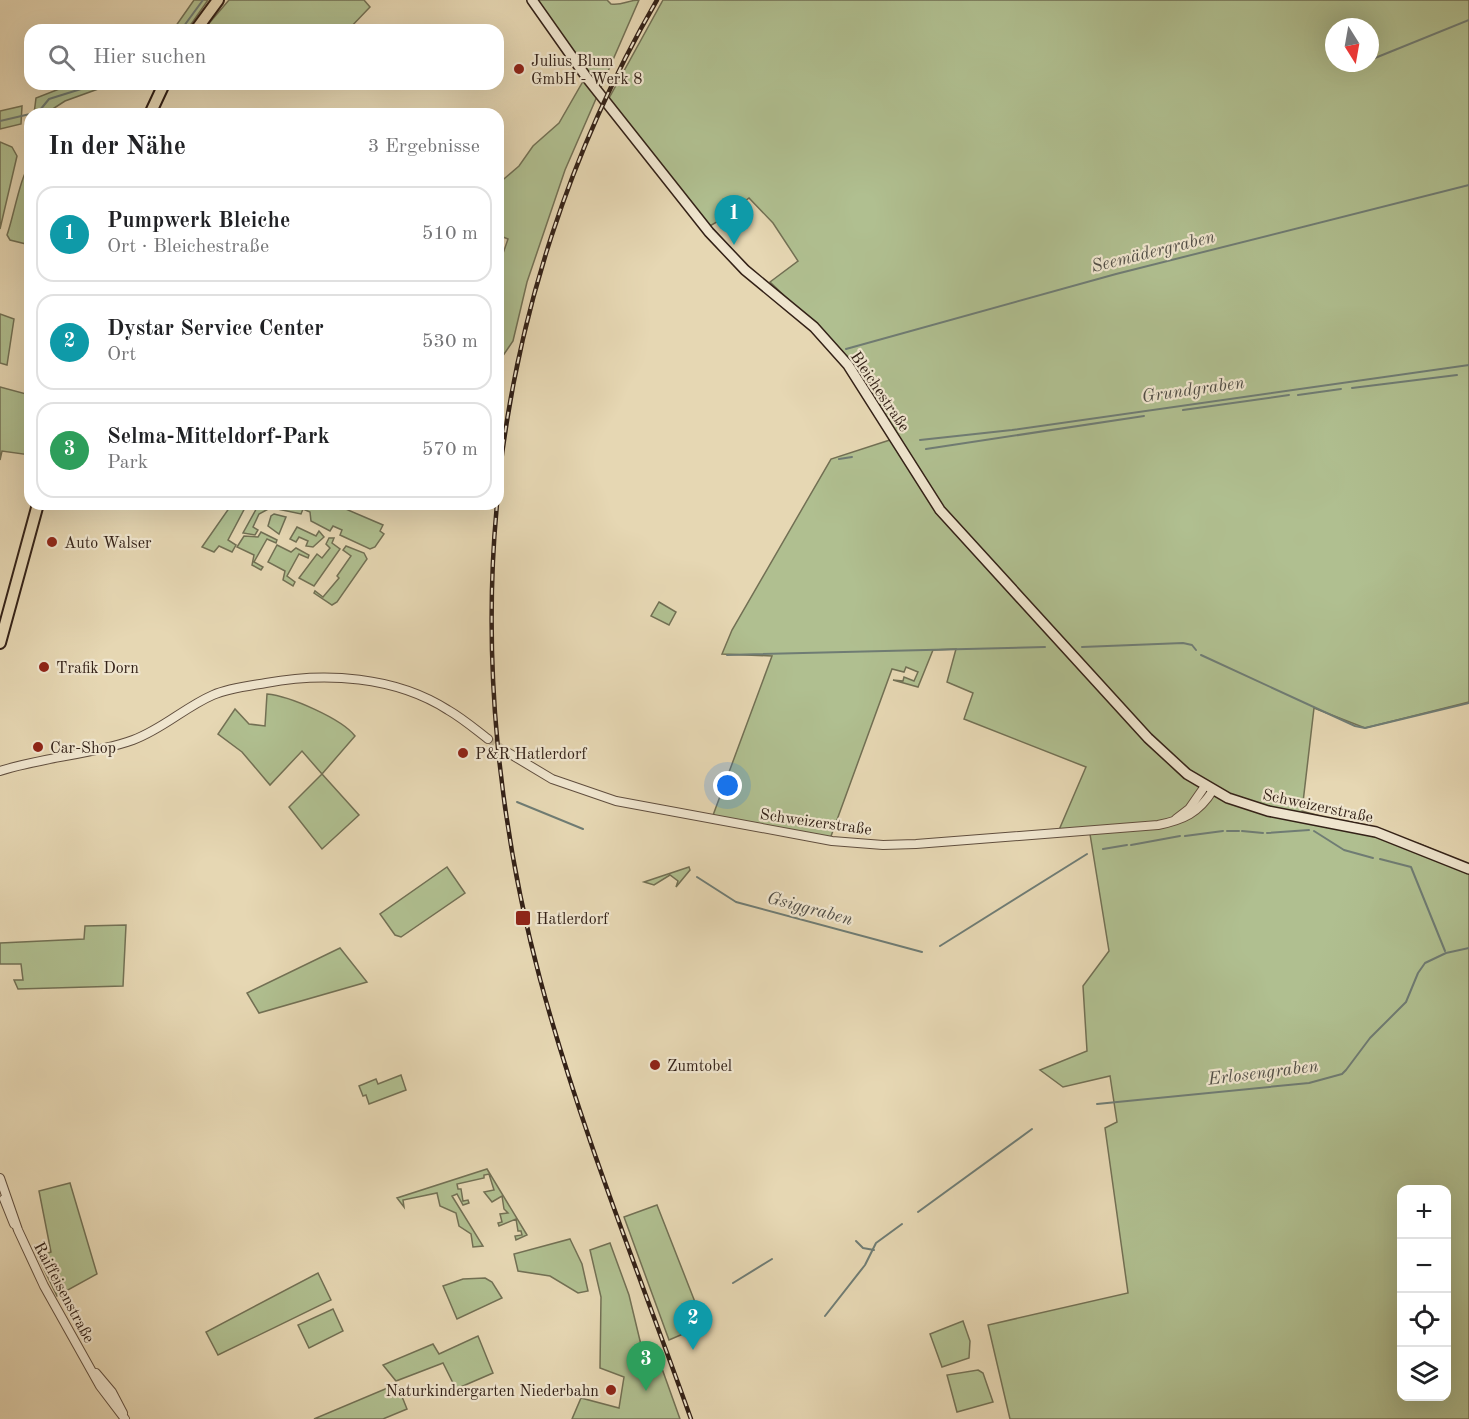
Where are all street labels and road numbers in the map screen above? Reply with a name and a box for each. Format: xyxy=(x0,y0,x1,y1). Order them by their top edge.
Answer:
street label: Bleichestraße xyxy=(847,349,912,435)
street label: Schweizerstraße xyxy=(1261,787,1374,826)
street label: Schweizerstraße xyxy=(759,807,873,839)
street label: Raiffeisenstraße xyxy=(30,1240,97,1346)

